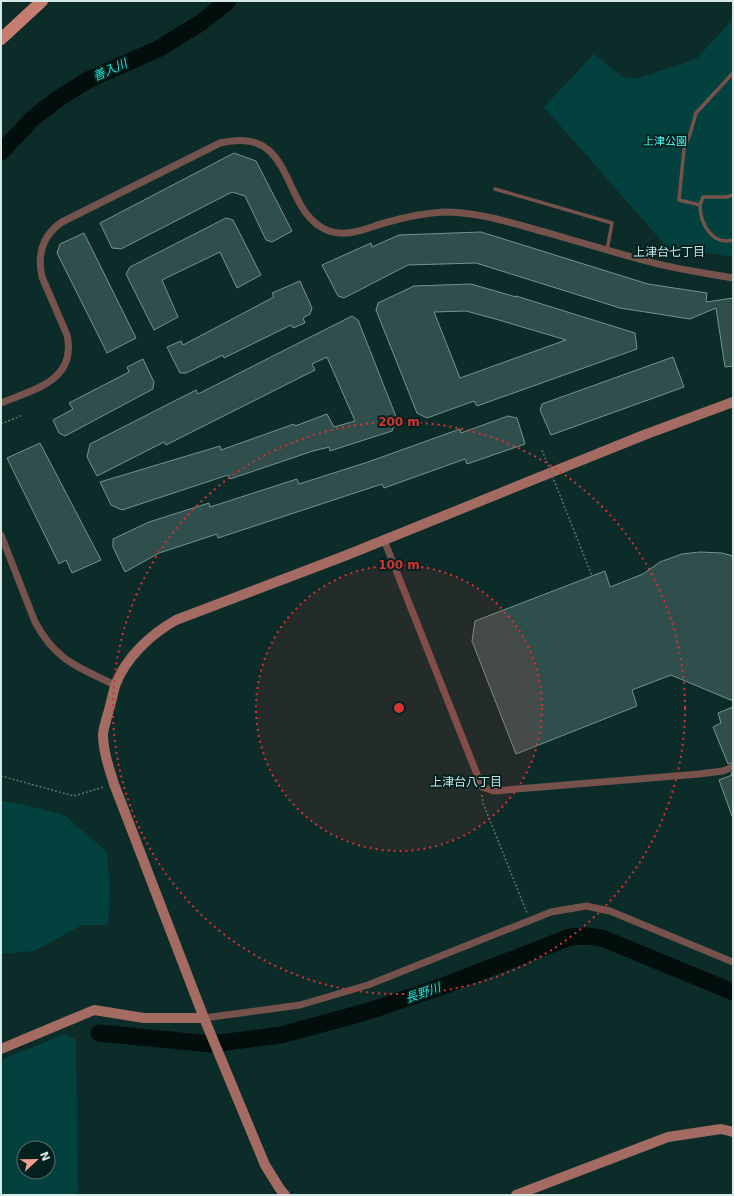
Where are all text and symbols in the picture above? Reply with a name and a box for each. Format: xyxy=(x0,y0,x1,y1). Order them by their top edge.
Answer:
water label: 善入川 xyxy=(91,55,131,84)
park label: 上津公園 xyxy=(643,135,687,148)
district label: 上津台七丁目 xyxy=(633,245,705,259)
text: 200 m xyxy=(378,415,420,429)
text: 100 m xyxy=(378,558,420,572)
centre of rings xyxy=(392,701,406,715)
district label: 上津台八丁目 xyxy=(430,775,502,789)
water label: 長野川 xyxy=(404,980,444,1005)
north arrow xyxy=(16,1140,56,1180)
text: N xyxy=(37,1150,53,1163)

